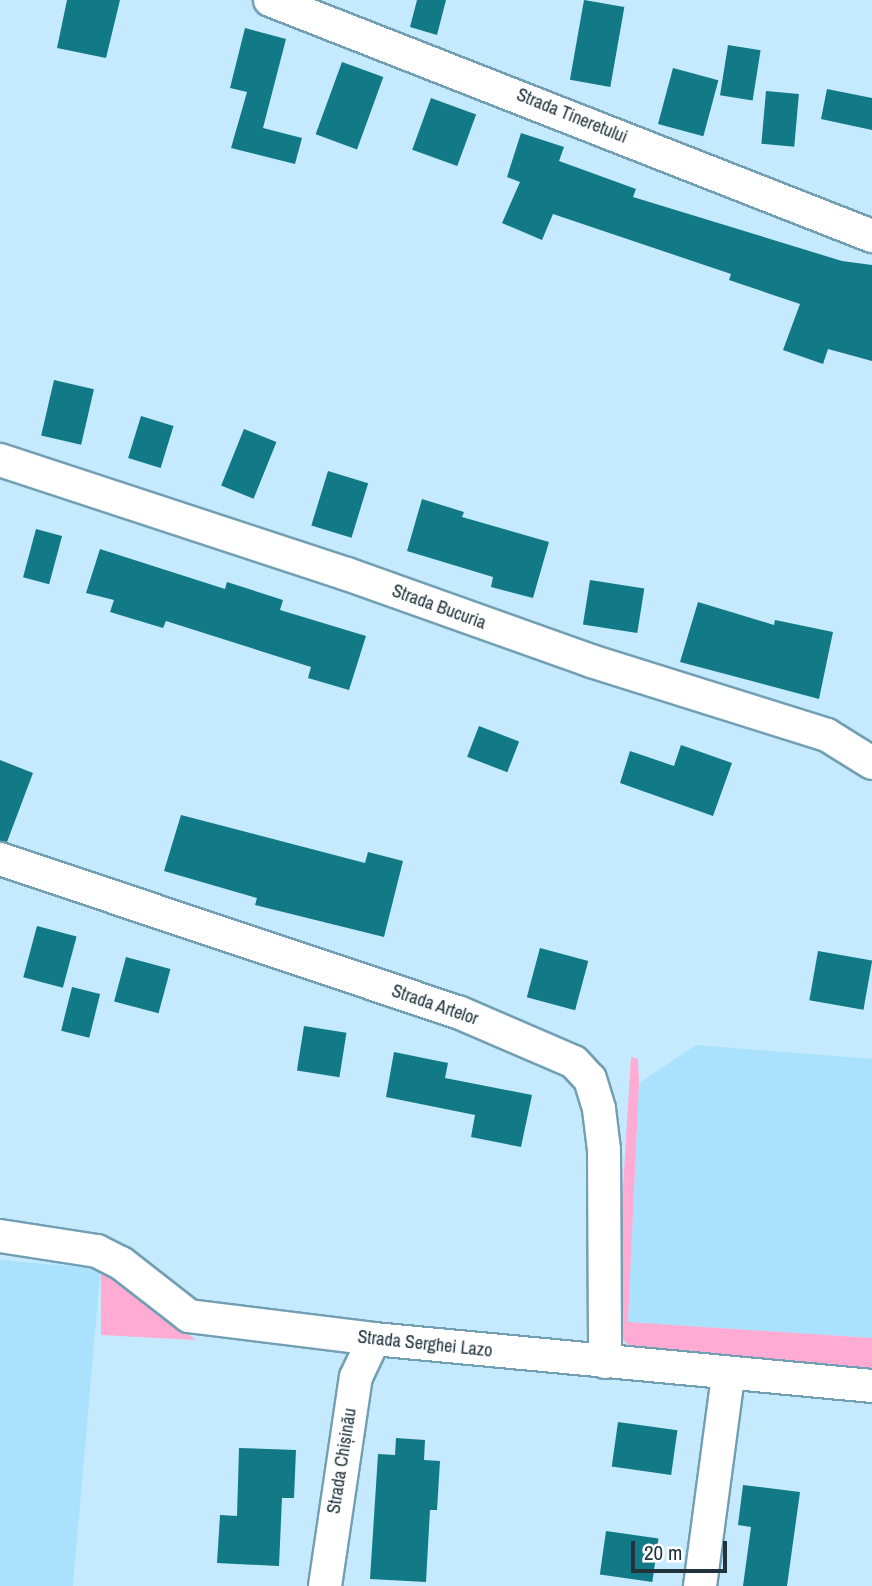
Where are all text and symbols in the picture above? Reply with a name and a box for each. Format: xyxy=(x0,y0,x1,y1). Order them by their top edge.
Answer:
street label: Strada Tineretului xyxy=(513,84,631,148)
street label: Strada Bucuria xyxy=(389,580,489,634)
street label: Strada Artelor xyxy=(388,980,482,1030)
street label: Strada Serghei Lazo xyxy=(357,1326,493,1362)
street label: Strada Chișinău xyxy=(323,1407,361,1515)
scale bar xyxy=(634,1526,730,1570)
text: 20 m xyxy=(644,1538,682,1567)

